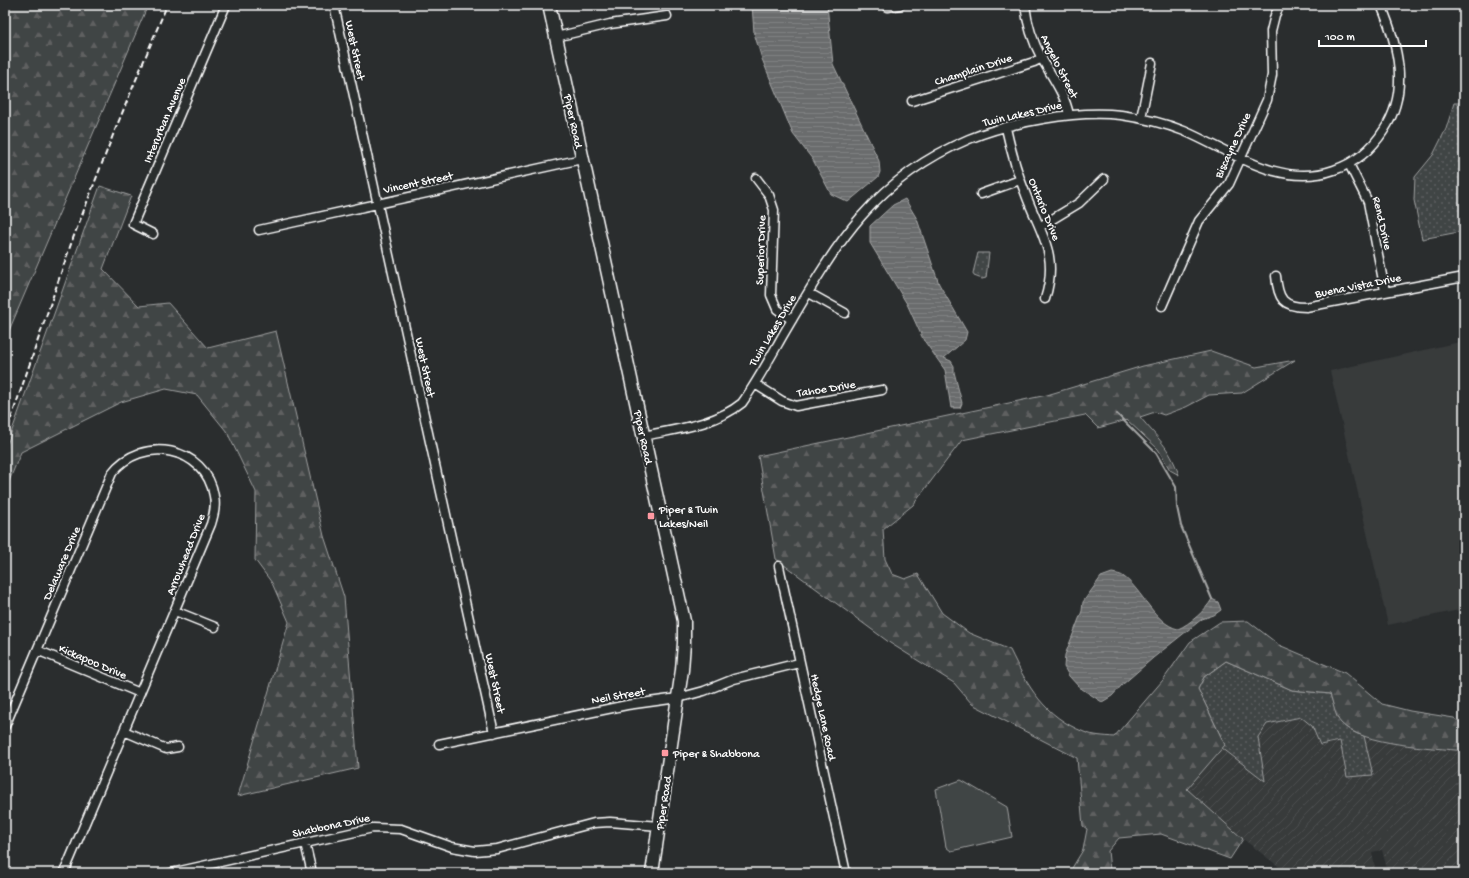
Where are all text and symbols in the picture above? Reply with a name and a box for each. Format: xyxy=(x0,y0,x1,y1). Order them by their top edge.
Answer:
street label: West Street xyxy=(341,19,367,83)
scale bar xyxy=(1319,22,1426,48)
text: 100 m xyxy=(1324,31,1355,45)
street label: Angelo Street xyxy=(1036,33,1081,102)
street label: Champlain Drive xyxy=(933,52,1015,90)
street label: Interurban Avenue xyxy=(142,75,190,166)
street label: Piper Road xyxy=(559,92,585,151)
street label: Twin Lakes Drive xyxy=(980,99,1064,131)
street label: Biscayne Drive xyxy=(1212,110,1255,182)
street label: Vincent Street xyxy=(381,170,456,198)
street label: Ontario Drive xyxy=(1024,176,1062,244)
street label: Rend Drive xyxy=(1368,195,1394,252)
street label: Superior Drive xyxy=(754,214,770,285)
street label: Buena Vista Drive xyxy=(1313,272,1403,302)
street label: Twin Lakes Drive xyxy=(746,292,801,370)
street label: West Street xyxy=(411,336,437,400)
street label: Tahoe Drive xyxy=(795,378,857,402)
street label: Piper Road xyxy=(629,408,655,467)
place label: Piper & Twin Lakes/Neil xyxy=(658,504,718,532)
street label: Arrowhead Drive xyxy=(164,511,210,597)
marker: Piper & Twin Lakes/Neil xyxy=(646,511,656,521)
street label: Delaware Drive xyxy=(41,524,85,604)
street label: Kickapoo Drive xyxy=(56,642,129,684)
street label: West Street xyxy=(481,652,507,716)
street label: Hedge Lane Road xyxy=(806,673,838,763)
street label: Neil Street xyxy=(590,685,647,709)
marker: Piper & Shabbona xyxy=(660,748,670,758)
place label: Piper & Shabbona xyxy=(672,748,760,762)
street label: Piper Road xyxy=(654,774,676,832)
street label: Shabbona Drive xyxy=(291,812,372,842)

